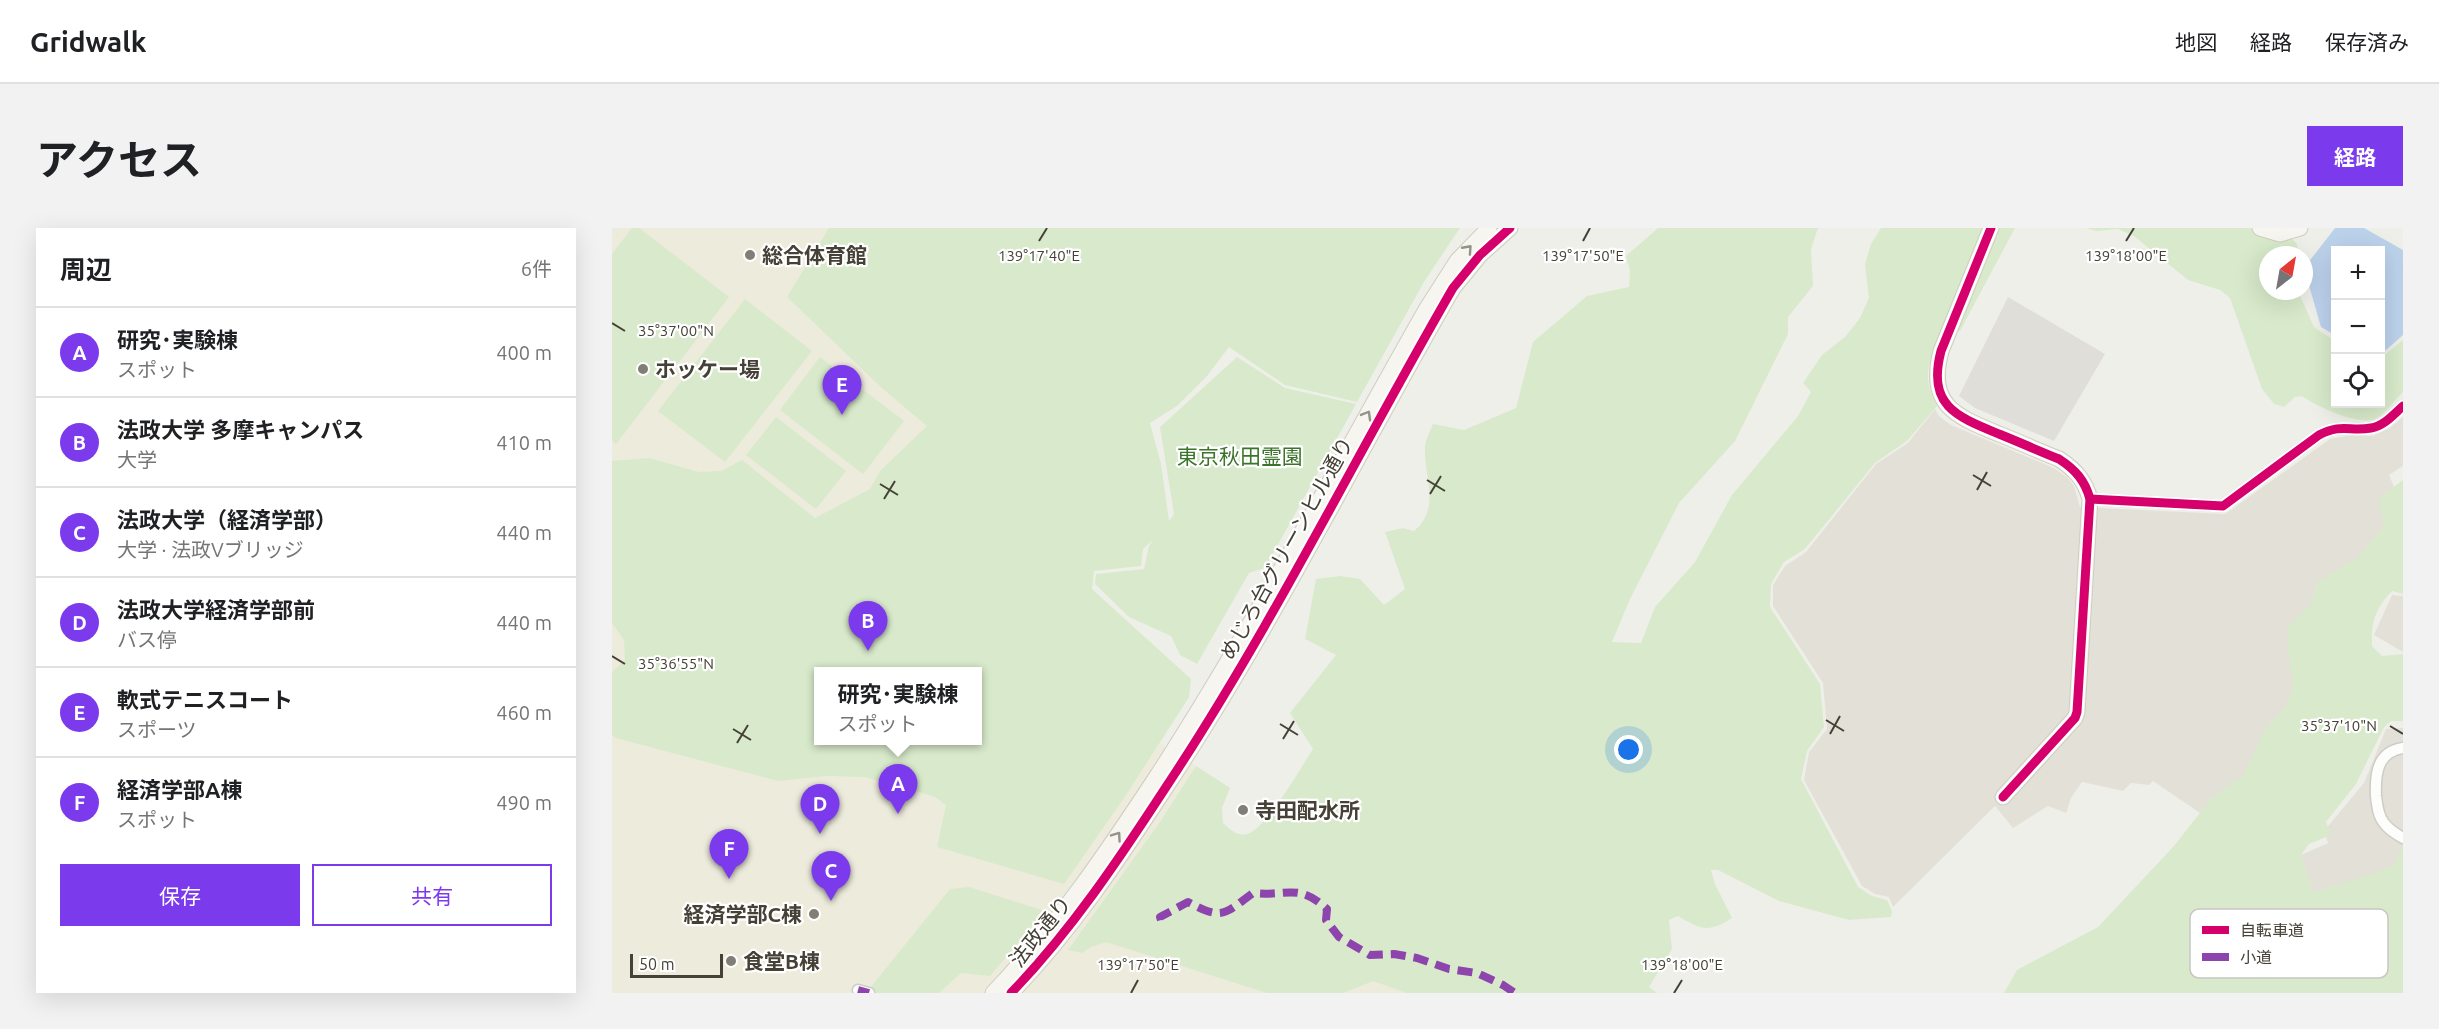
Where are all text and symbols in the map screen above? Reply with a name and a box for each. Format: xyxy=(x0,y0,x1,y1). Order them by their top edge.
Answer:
text: Gridwalk xyxy=(30,26,147,57)
text: 地図 xyxy=(2175,30,2217,54)
text: 経路 xyxy=(2250,30,2292,54)
text: 保存済み xyxy=(2325,30,2409,54)
button: 経路 xyxy=(2307,126,2403,186)
text: アクセス xyxy=(36,136,202,183)
place label: 総合体育館 xyxy=(762,243,867,267)
one-way arrow xyxy=(1461,246,1472,256)
north arrow xyxy=(2259,246,2313,300)
map controls xyxy=(2331,246,2385,408)
button: + xyxy=(2331,246,2385,300)
text: 139°17'40"E xyxy=(998,247,1080,264)
text: 139°17'50"E xyxy=(1542,247,1624,264)
text: 139°18'00"E xyxy=(2085,247,2167,264)
marker: 総合体育館 xyxy=(743,248,757,262)
text: 周辺 xyxy=(60,255,112,284)
text: 6件 xyxy=(521,257,552,280)
button: − xyxy=(2331,300,2385,354)
text: 35°37'00"N xyxy=(638,322,714,339)
text: 研究･実験棟 xyxy=(117,327,238,352)
text: A xyxy=(72,341,87,364)
text: 400 m xyxy=(496,341,552,364)
button: locate xyxy=(2331,354,2385,408)
place label: ホッケー場 xyxy=(655,357,760,381)
text: スポット xyxy=(117,358,197,381)
marker: ホッケー場 xyxy=(636,362,650,376)
pin: E xyxy=(822,366,862,415)
one-way arrow xyxy=(1359,411,1371,422)
text: 法政大学 多摩キャンパス xyxy=(117,417,364,442)
text: B xyxy=(73,431,86,454)
text: 410 m xyxy=(496,431,552,454)
street label: めじろ台グリーンヒル通り xyxy=(1215,432,1357,664)
park label: 東京秋田霊園 xyxy=(1177,444,1303,468)
text: 大学 xyxy=(117,448,157,471)
text: 法政大学（経済学部） xyxy=(117,507,337,532)
text: C xyxy=(73,521,86,544)
text: 440 m xyxy=(496,521,552,544)
text: 大学 · 法政Vブリッジ xyxy=(117,538,304,561)
text: 法政大学経済学部前 xyxy=(117,597,315,622)
pin: B xyxy=(848,602,888,651)
text: D xyxy=(72,611,87,634)
text: 440 m xyxy=(496,611,552,634)
text: バス停 xyxy=(117,628,177,651)
text: 35°36'55"N xyxy=(638,655,714,672)
popup xyxy=(814,667,982,745)
text: 研究･実験棟 xyxy=(837,681,959,706)
text: 軟式テニスコート xyxy=(117,687,293,712)
text: E xyxy=(74,701,85,724)
text: 460 m xyxy=(496,701,552,724)
text: スポット xyxy=(837,712,917,735)
text: 35°37'10"N xyxy=(2301,717,2377,734)
text: スポーツ xyxy=(117,718,197,741)
your location xyxy=(1614,735,1643,764)
pin: A xyxy=(878,764,918,814)
text: 経済学部A棟 xyxy=(117,777,242,802)
pin: D xyxy=(800,784,840,834)
text: F xyxy=(74,791,85,814)
text: 490 m xyxy=(496,791,552,814)
place label: 寺田配水所 xyxy=(1255,798,1360,822)
marker: 寺田配水所 xyxy=(1236,803,1250,817)
text: スポット xyxy=(117,808,197,831)
pin: F xyxy=(710,830,748,879)
one-way arrow xyxy=(1110,831,1121,842)
pin: C xyxy=(812,852,850,901)
button: 保存 xyxy=(60,864,300,926)
button: 共有 xyxy=(312,864,552,926)
street label: 法政通り xyxy=(1004,891,1076,971)
place label: 経済学部C棟 xyxy=(684,902,802,926)
marker: 経済学部C棟 xyxy=(807,907,821,921)
legend xyxy=(2190,909,2388,978)
text: 自転車道 xyxy=(2240,921,2304,939)
text: 小道 xyxy=(2240,948,2272,966)
place label: 食堂B棟 xyxy=(743,949,820,973)
scale bar xyxy=(630,951,723,978)
marker: 食堂B棟 xyxy=(724,954,738,968)
text: 50 m xyxy=(639,955,675,973)
text: 139°17'50"E xyxy=(1097,956,1179,973)
text: 139°18'00"E xyxy=(1641,956,1723,973)

